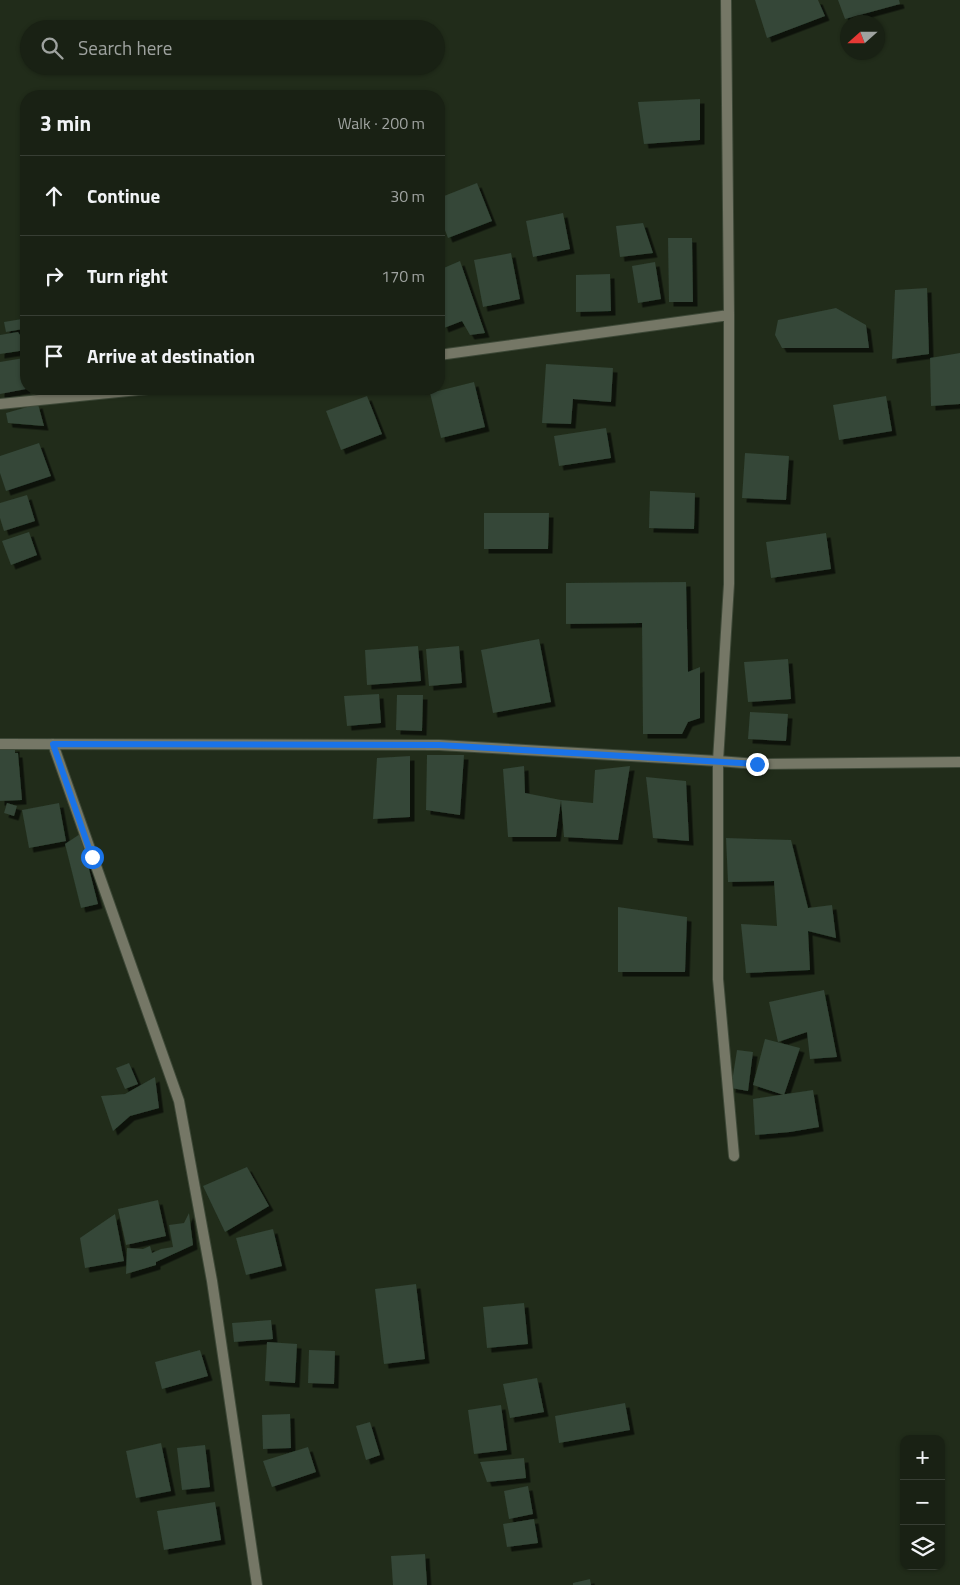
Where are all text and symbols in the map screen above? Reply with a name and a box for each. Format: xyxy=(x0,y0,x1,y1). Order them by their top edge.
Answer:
north arrow xyxy=(840,15,885,60)
search box xyxy=(20,20,445,75)
text: Search here xyxy=(78,33,172,62)
icon: search xyxy=(38,34,66,62)
text: 3 min xyxy=(40,107,91,139)
text: Walk · 200 m xyxy=(337,111,425,135)
text: Continue xyxy=(87,181,160,210)
icon: ahead xyxy=(40,182,68,210)
text: 30 m xyxy=(390,184,425,208)
text: Turn right xyxy=(87,261,168,290)
icon: right xyxy=(40,262,68,290)
text: 170 m xyxy=(381,264,425,288)
text: Arrive at destination xyxy=(87,341,255,370)
icon: arrive xyxy=(40,342,68,370)
route end xyxy=(746,753,769,776)
route start xyxy=(81,846,104,869)
map controls xyxy=(900,1435,945,1570)
button: + xyxy=(900,1435,945,1480)
button: − xyxy=(900,1480,945,1525)
button: layers xyxy=(900,1525,945,1570)

